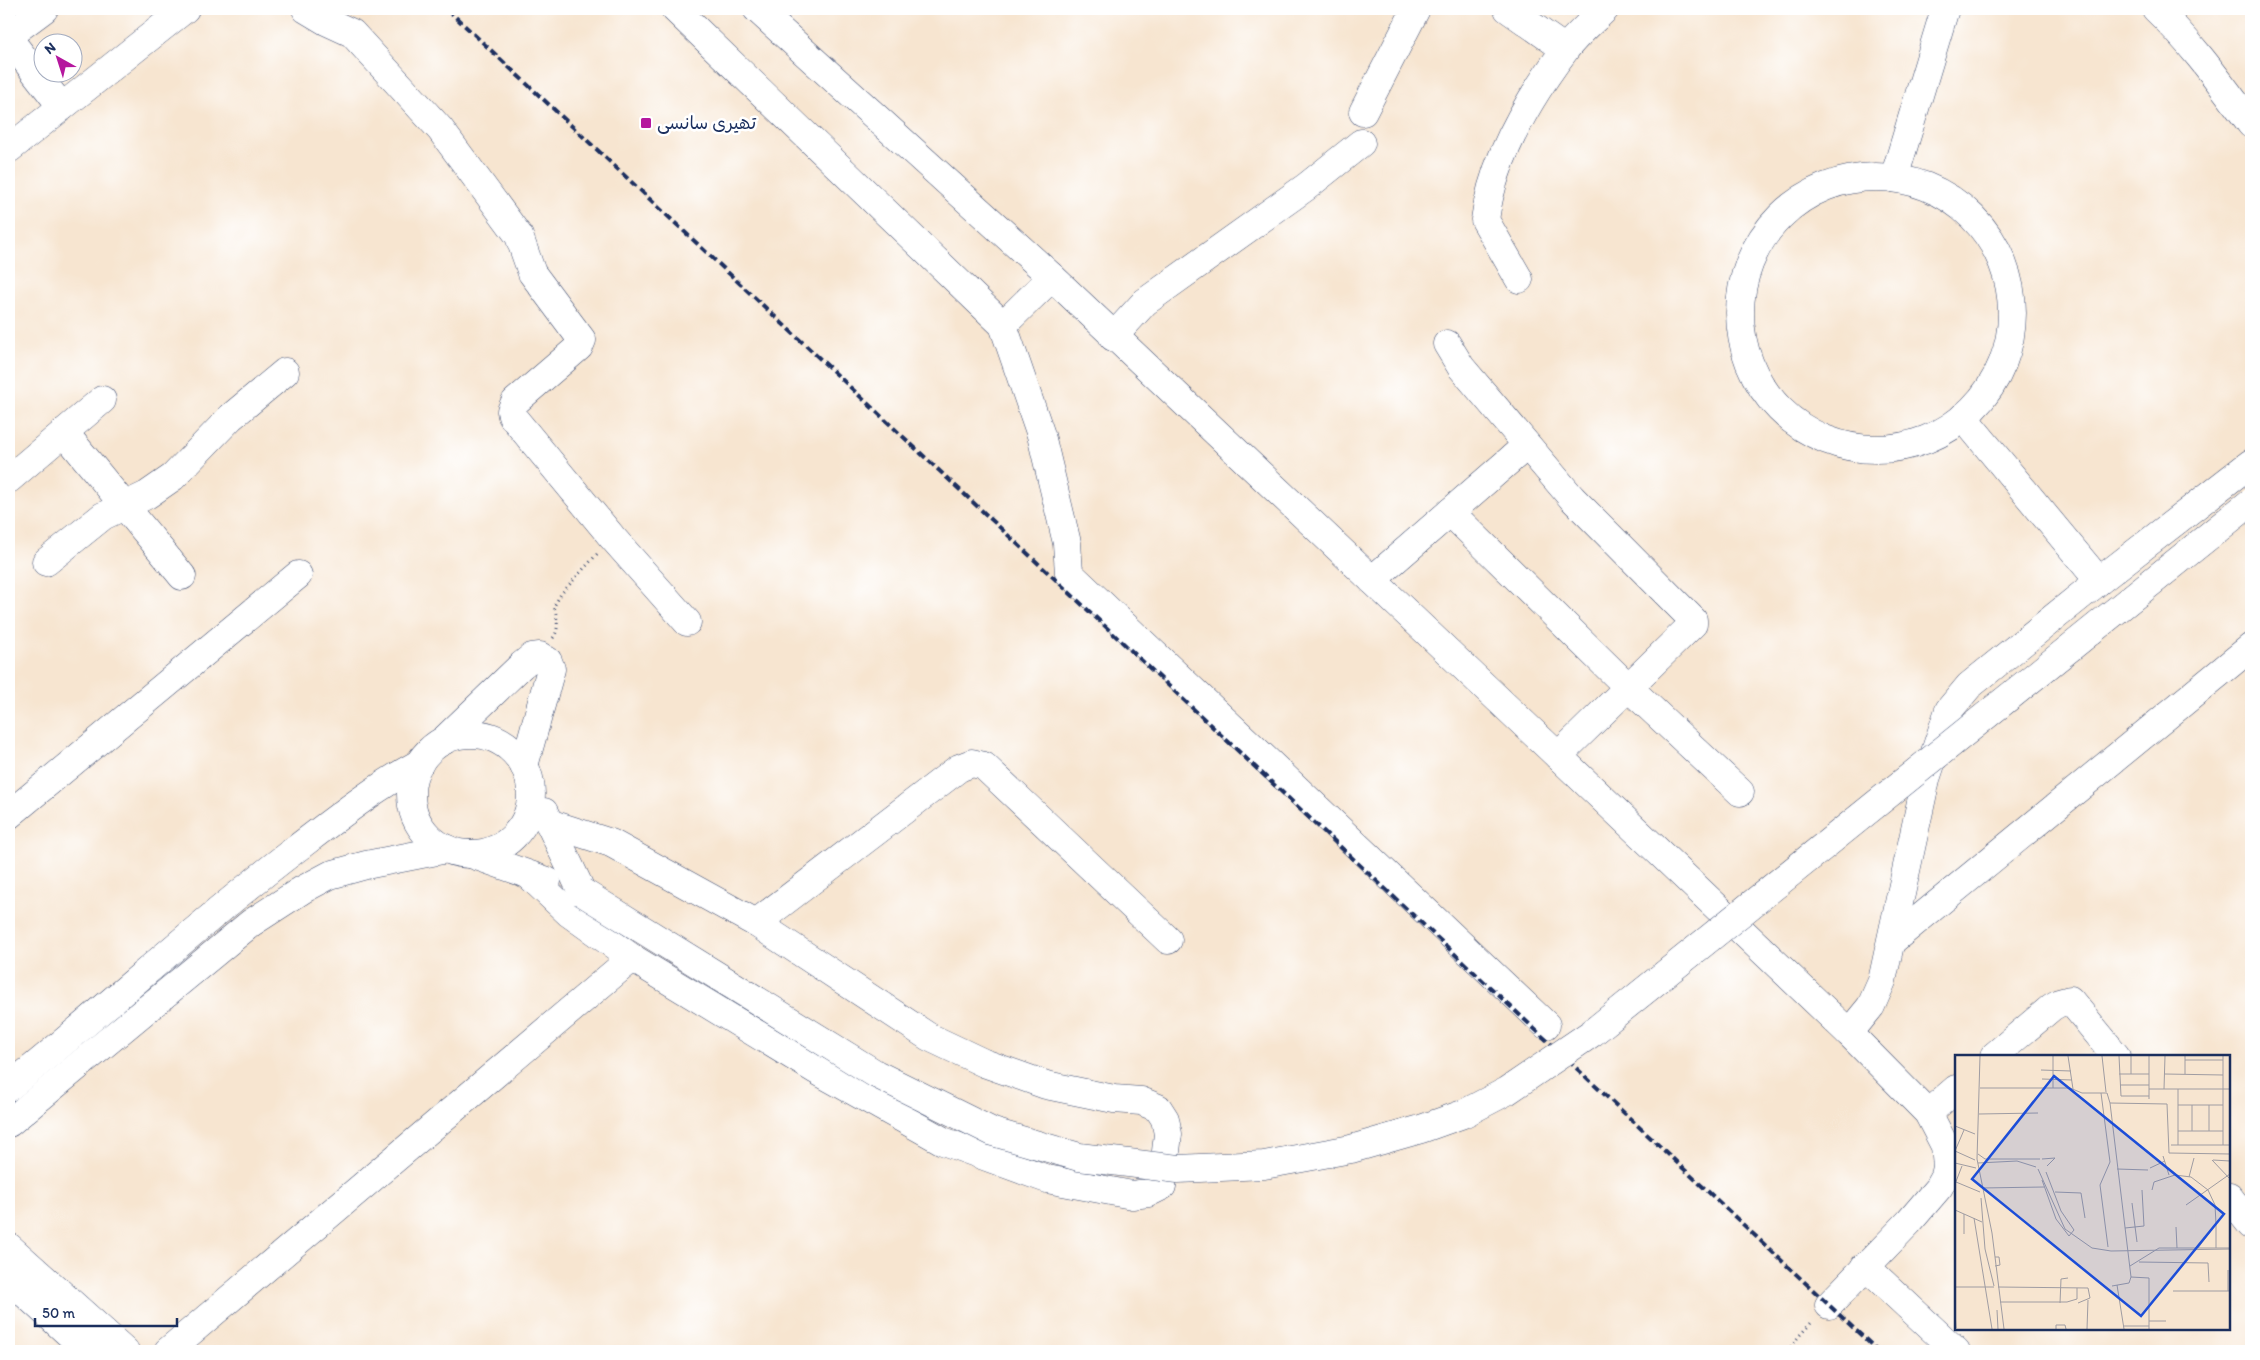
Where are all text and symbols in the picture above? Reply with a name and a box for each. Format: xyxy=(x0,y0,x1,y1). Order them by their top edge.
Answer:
north arrow xyxy=(32,32,82,82)
text: N xyxy=(41,39,59,58)
place label: تھیری سانسی xyxy=(657,112,757,134)
marker: تھیری سانسی xyxy=(639,116,653,130)
inset map xyxy=(1955,1055,2230,1330)
scale bar xyxy=(35,1295,178,1327)
text: 50 m xyxy=(42,1304,75,1322)

